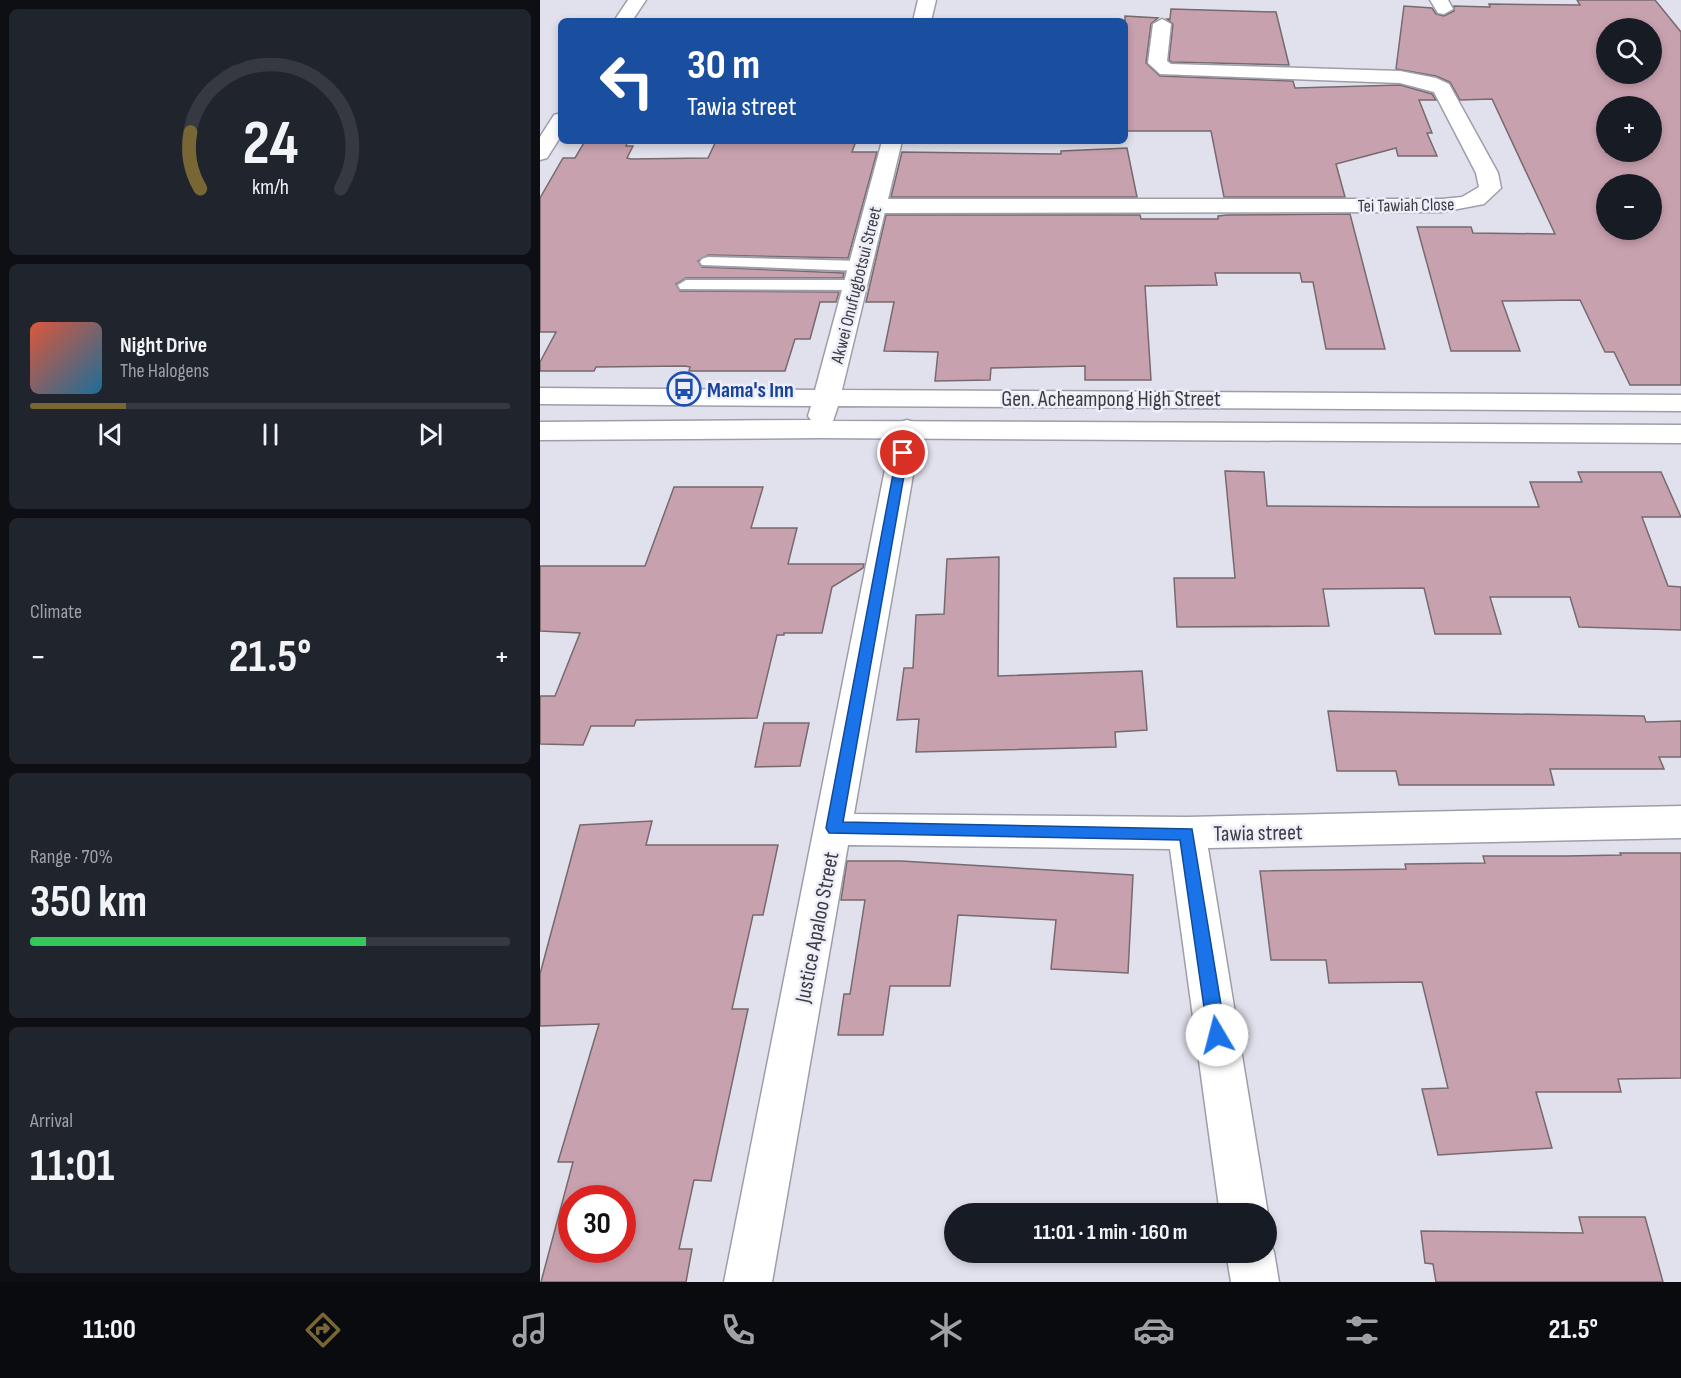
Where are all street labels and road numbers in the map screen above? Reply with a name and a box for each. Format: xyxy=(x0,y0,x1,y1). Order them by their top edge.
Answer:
street label: Tei Tawiah Close xyxy=(1357,194,1455,217)
street label: Akwei Onufugbotsui Street xyxy=(827,204,886,367)
street label: Gen. Acheampong High Street xyxy=(1001,386,1221,413)
street label: Tawia street xyxy=(1213,819,1303,848)
street label: Justice Apaloo Street xyxy=(789,849,845,1006)

